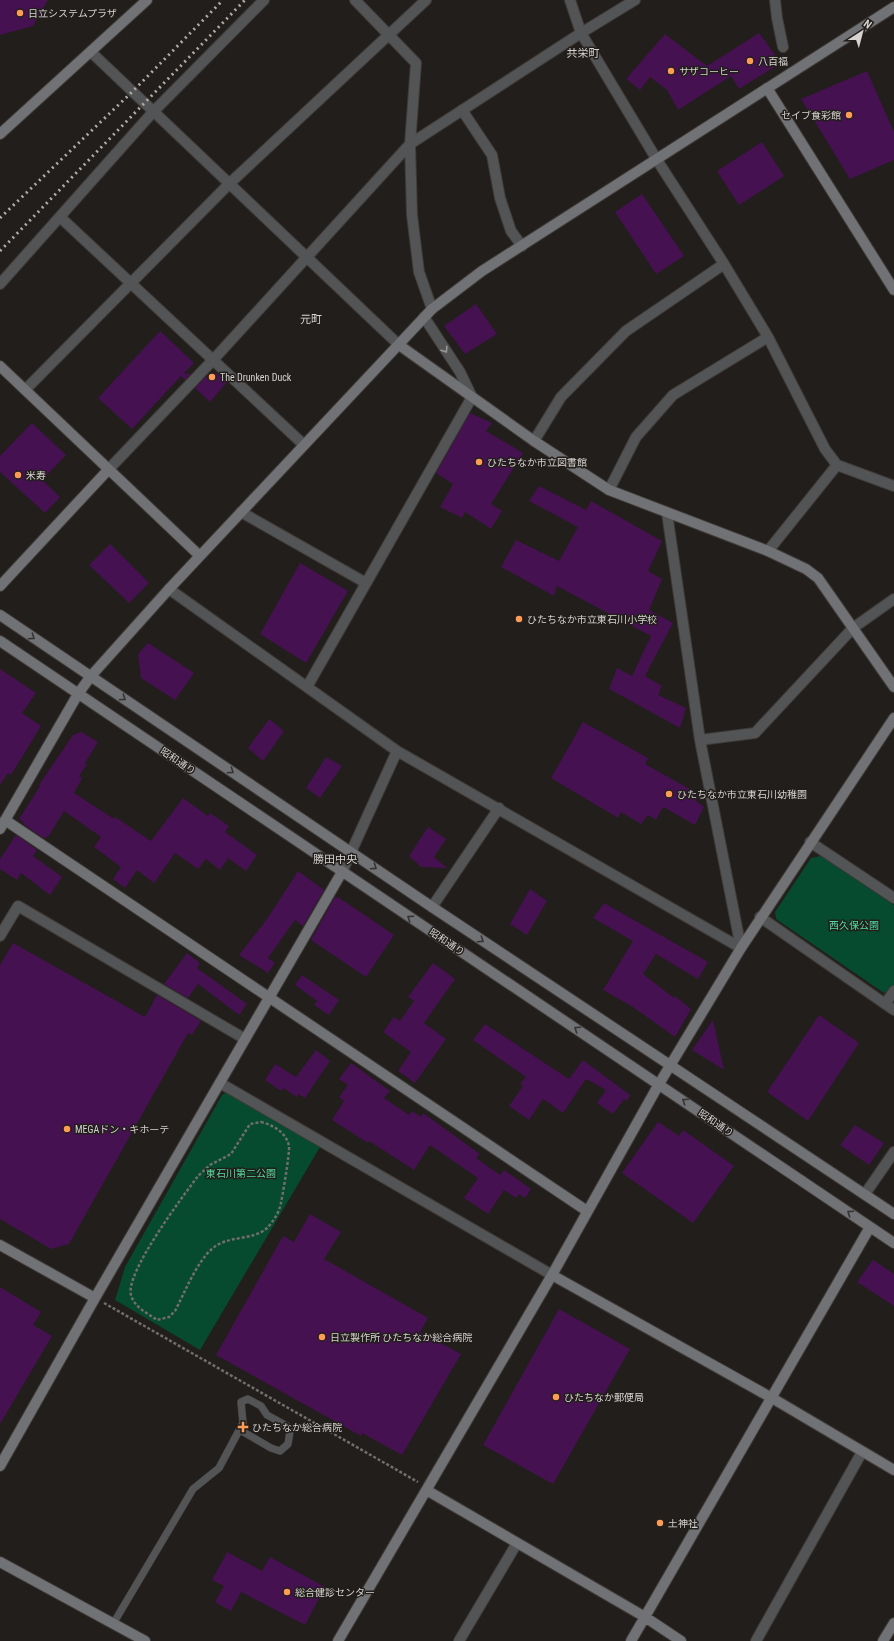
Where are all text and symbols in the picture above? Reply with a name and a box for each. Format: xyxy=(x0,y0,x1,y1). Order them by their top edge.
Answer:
marker: 日立システムプラザ xyxy=(15,8,25,18)
place label: 日立システムプラザ xyxy=(28,8,117,19)
north arrow xyxy=(842,12,882,52)
text: N xyxy=(861,17,874,32)
district label: 共栄町 xyxy=(567,47,600,60)
marker: 八百福 xyxy=(745,56,755,66)
place label: 八百福 xyxy=(758,56,788,67)
marker: サザコーヒー xyxy=(666,66,676,76)
place label: サザコーヒー xyxy=(679,66,739,77)
place label: セイブ食彩館 xyxy=(781,110,841,121)
marker: セイブ食彩館 xyxy=(844,110,854,120)
district label: 元町 xyxy=(300,313,322,326)
one-way arrow xyxy=(441,346,448,353)
marker: The Drunken Duck xyxy=(207,372,217,382)
place label: The Drunken Duck xyxy=(220,372,292,383)
marker: ひたちなか市立図書館 xyxy=(474,457,484,467)
place label: ひたちなか市立図書館 xyxy=(487,457,587,468)
marker: 米寿 xyxy=(13,470,23,480)
place label: 米寿 xyxy=(26,470,46,481)
marker: ひたちなか市立東石川小学校 xyxy=(514,614,524,624)
place label: ひたちなか市立東石川小学校 xyxy=(527,614,657,625)
one-way arrow xyxy=(28,632,35,640)
one-way arrow xyxy=(119,693,126,701)
street label: 昭和通り xyxy=(158,745,198,777)
one-way arrow xyxy=(227,766,234,774)
marker: ひたちなか市立東石川幼稚園 xyxy=(664,789,674,799)
place label: ひたちなか市立東石川幼稚園 xyxy=(677,789,807,800)
district label: 勝田中央 xyxy=(313,853,358,866)
one-way arrow xyxy=(369,862,376,869)
one-way arrow xyxy=(408,915,415,922)
park label: 西久保公園 xyxy=(829,920,879,931)
street label: 昭和通り xyxy=(427,926,467,958)
one-way arrow xyxy=(477,935,484,942)
one-way arrow xyxy=(574,1027,581,1034)
one-way arrow xyxy=(682,1099,689,1106)
street label: 昭和通り xyxy=(696,1107,736,1139)
marker: MEGAドン・キホーテ xyxy=(62,1124,72,1134)
place label: MEGAドン・キホーテ xyxy=(75,1124,169,1135)
park label: 東石川第二公園 xyxy=(206,1168,276,1179)
one-way arrow xyxy=(847,1211,854,1218)
marker: 日立製作所 ひたちなか総合病院 xyxy=(317,1332,327,1342)
place label: 日立製作所 ひたちなか総合病院 xyxy=(330,1332,472,1343)
marker: ひたちなか郵便局 xyxy=(551,1392,561,1402)
place label: ひたちなか郵便局 xyxy=(564,1392,644,1403)
marker: ひたちなか総合病院 xyxy=(237,1421,249,1433)
place label: ひたちなか総合病院 xyxy=(252,1422,342,1433)
marker: 土神社 xyxy=(655,1518,665,1528)
place label: 土神社 xyxy=(668,1518,698,1529)
marker: 総合健診センター xyxy=(282,1587,292,1597)
place label: 総合健診センター xyxy=(295,1587,375,1598)

